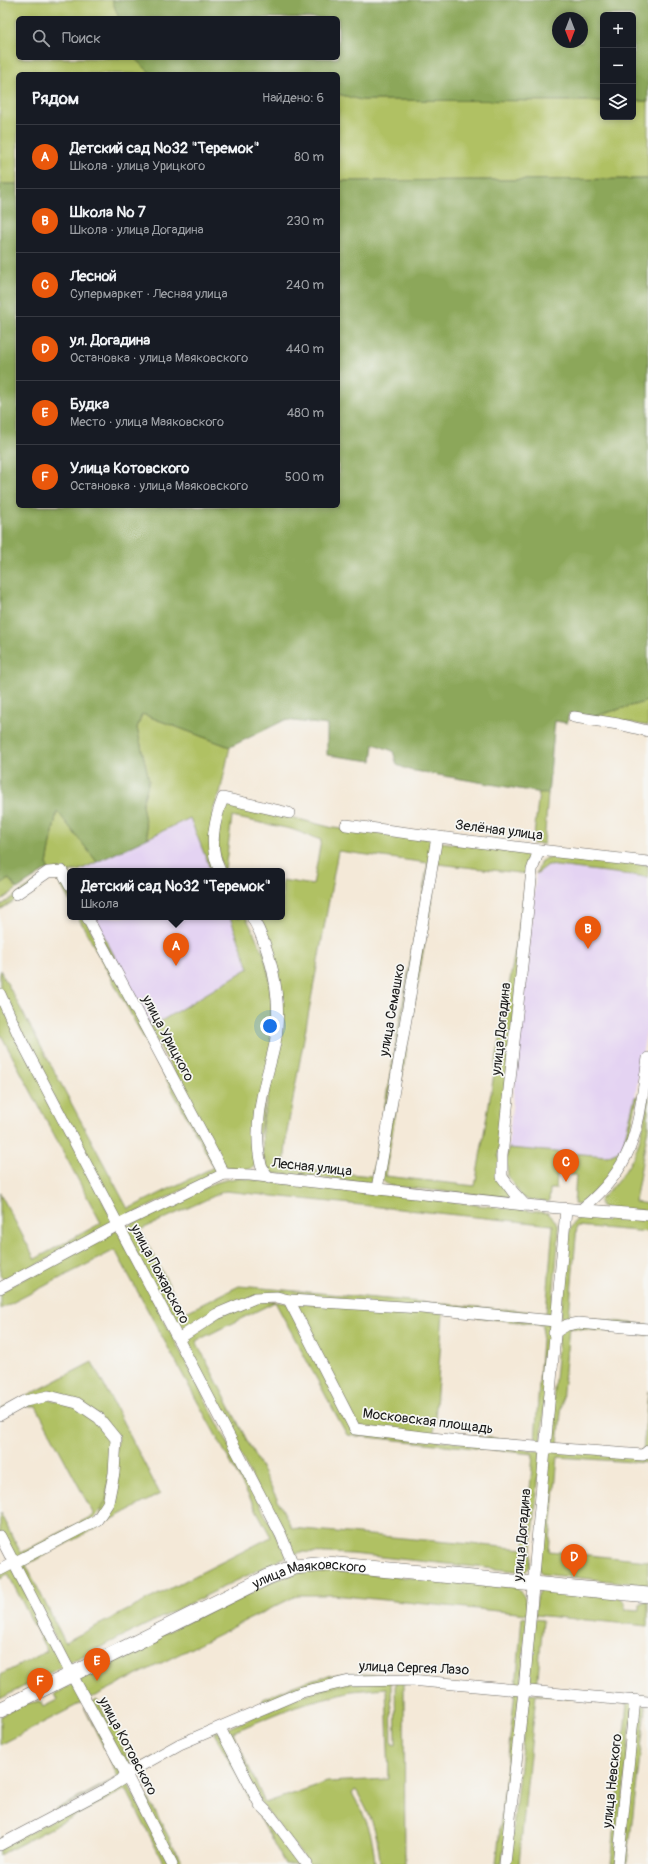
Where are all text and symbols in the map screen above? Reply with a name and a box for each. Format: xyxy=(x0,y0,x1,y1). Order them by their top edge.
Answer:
north arrow xyxy=(552,12,588,48)
map controls xyxy=(600,12,636,120)
button: + xyxy=(600,12,636,48)
search box xyxy=(16,16,340,60)
icon: search xyxy=(30,27,52,49)
text: Поиск xyxy=(62,29,101,48)
button: − xyxy=(600,48,636,84)
button: layers xyxy=(600,84,636,120)
text: Рядом xyxy=(32,88,79,109)
text: Найдено: 6 xyxy=(262,90,324,106)
text: Детский сад №32 "Теремок" xyxy=(70,139,260,158)
text: A xyxy=(41,149,49,165)
text: 80 m xyxy=(294,149,324,165)
text: Школа · улица Урицкого xyxy=(70,158,205,174)
text: Школа № 7 xyxy=(70,203,146,222)
text: B xyxy=(41,213,49,229)
text: 230 m xyxy=(287,213,324,229)
text: Школа · улица Догадина xyxy=(70,222,204,238)
text: Лесной xyxy=(70,267,117,286)
text: C xyxy=(41,277,49,293)
text: 240 m xyxy=(286,277,324,293)
text: Супермаркет · Лесная улица xyxy=(70,286,228,302)
text: ул. Догадина xyxy=(70,331,150,350)
text: D xyxy=(41,341,49,357)
text: 440 m xyxy=(286,341,324,357)
text: Остановка · улица Маяковского xyxy=(70,350,248,366)
text: Будка xyxy=(70,395,109,414)
text: E xyxy=(42,405,48,421)
text: 480 m xyxy=(287,405,324,421)
text: Место · улица Маяковского xyxy=(70,414,224,430)
text: Улица Котовского xyxy=(70,459,189,478)
text: F xyxy=(41,469,49,485)
text: 500 m xyxy=(285,469,324,485)
text: Остановка · улица Маяковского xyxy=(70,478,248,494)
street label: Зелёная улица xyxy=(454,816,544,844)
popup xyxy=(67,868,285,920)
text: Детский сад №32 "Теремок" xyxy=(81,877,271,896)
text: Школа xyxy=(81,896,118,912)
pin: B xyxy=(575,916,601,949)
pin: A xyxy=(163,933,189,966)
street label: улица Семашко xyxy=(375,962,409,1059)
street label: улица Догадина xyxy=(488,982,514,1077)
street label: улица Урицкого xyxy=(138,991,198,1084)
your location xyxy=(260,1016,280,1036)
pin: C xyxy=(553,1149,579,1182)
street label: Лесная улица xyxy=(270,1154,353,1180)
street label: улица Пожарского xyxy=(126,1221,194,1327)
street label: Московская площадь xyxy=(362,1405,494,1437)
street label: улица Догадина xyxy=(509,1488,535,1583)
pin: D xyxy=(561,1544,587,1577)
street label: улица Маяковского xyxy=(248,1555,367,1592)
pin: E xyxy=(84,1648,110,1681)
street label: улица Сергея Лазо xyxy=(357,1658,470,1678)
pin: F xyxy=(27,1668,53,1701)
street label: улица Котовского xyxy=(94,1693,161,1799)
street label: улица Невского xyxy=(598,1733,625,1830)

